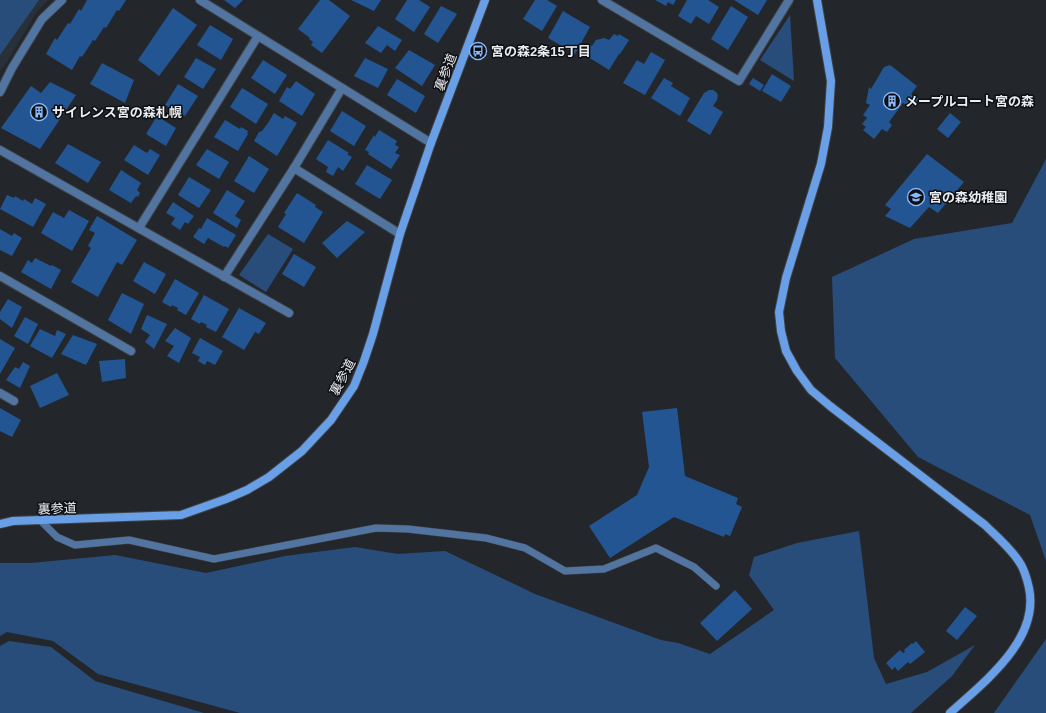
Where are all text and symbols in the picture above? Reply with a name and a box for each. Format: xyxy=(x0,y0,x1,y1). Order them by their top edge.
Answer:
bus stop icon: 宮の森2条15丁目 xyxy=(468,41,488,61)
place label: 宮の森2条15丁目 xyxy=(491,44,591,59)
street label: 裏参道 xyxy=(431,51,459,93)
building icon: メープルコート宮の森 xyxy=(882,91,902,111)
place label: メープルコート宮の森 xyxy=(905,94,1034,109)
building icon: サイレンス宮の森札幌 xyxy=(29,102,49,122)
place label: サイレンス宮の森札幌 xyxy=(52,105,182,120)
school or university icon: 宮の森幼稚園 xyxy=(906,187,926,207)
place label: 宮の森幼稚園 xyxy=(929,190,1007,205)
street label: 裏参道 xyxy=(327,356,358,398)
street label: 裏参道 xyxy=(37,500,77,517)

